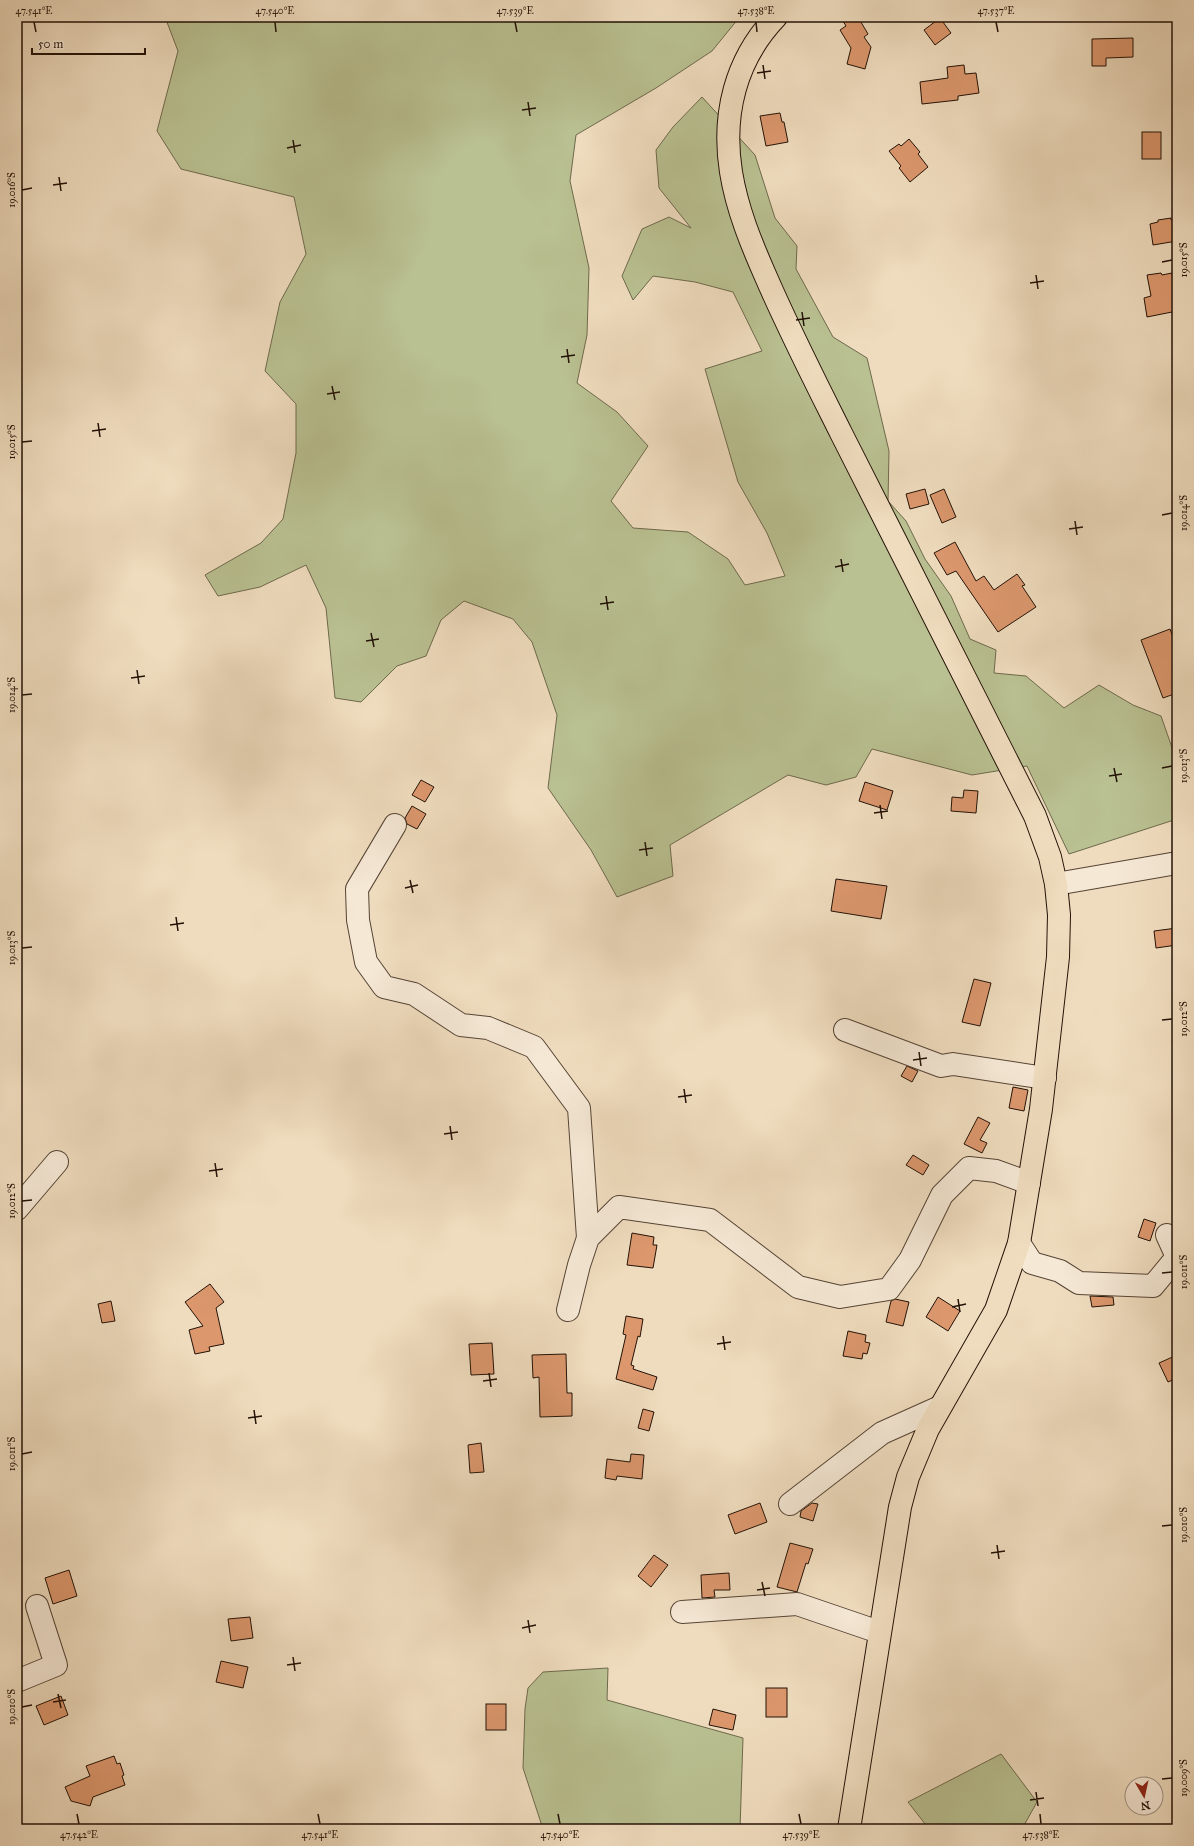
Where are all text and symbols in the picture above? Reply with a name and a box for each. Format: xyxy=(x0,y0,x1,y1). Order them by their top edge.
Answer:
text: 47.541°E xyxy=(16,5,52,17)
text: 47.540°E xyxy=(256,5,294,17)
text: 47.539°E xyxy=(496,5,534,17)
text: 47.538°E xyxy=(737,5,775,17)
text: 47.537°E xyxy=(977,5,1015,17)
scale bar xyxy=(32,30,145,56)
text: 50 m xyxy=(38,37,63,51)
text: 19.016°S xyxy=(6,172,18,208)
text: 19.015°S xyxy=(1178,242,1190,277)
text: 19.015°S xyxy=(6,424,18,459)
text: 19.014°S xyxy=(1178,495,1190,531)
text: 19.014°S xyxy=(6,677,18,713)
text: 19.013°S xyxy=(1178,749,1190,783)
text: 19.013°S xyxy=(6,931,18,965)
text: 19.012°S xyxy=(1178,1001,1190,1037)
text: 19.012°S xyxy=(6,1183,18,1219)
text: 19.011°S xyxy=(1178,1255,1190,1289)
text: 19.011°S xyxy=(6,1437,18,1471)
text: 19.010°S xyxy=(1178,1507,1190,1543)
text: 19.010°S xyxy=(6,1689,18,1725)
text: 19.009°S xyxy=(1178,1759,1190,1797)
north arrow xyxy=(1124,1776,1164,1816)
text: N xyxy=(1139,1798,1151,1813)
text: 47.542°E xyxy=(60,1829,98,1841)
text: 47.541°E xyxy=(302,1829,338,1841)
text: 47.540°E xyxy=(541,1829,579,1841)
text: 47.539°E xyxy=(782,1829,820,1841)
text: 47.538°E xyxy=(1022,1829,1060,1841)

